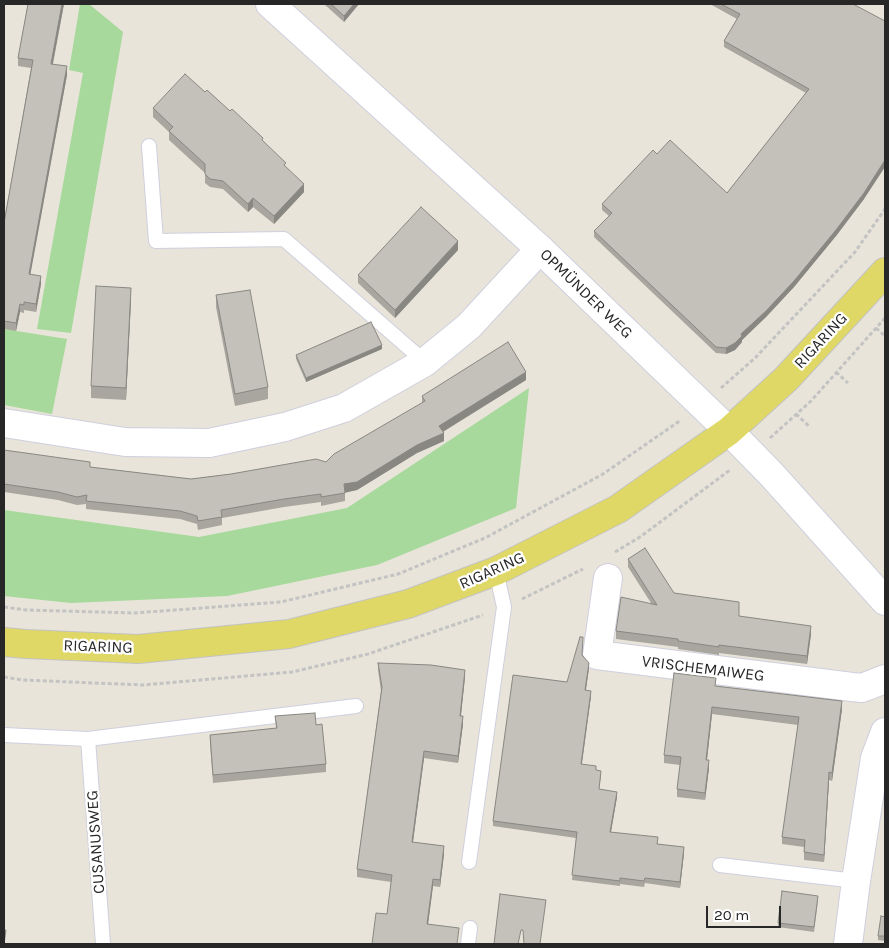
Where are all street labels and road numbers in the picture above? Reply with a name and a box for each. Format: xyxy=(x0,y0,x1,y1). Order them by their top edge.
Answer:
street label: OPMÜNDER WEG xyxy=(536,245,636,343)
street label: RIGARING xyxy=(790,309,852,373)
street label: RIGARING xyxy=(456,548,528,594)
street label: RIGARING xyxy=(63,636,133,658)
street label: VRISCHEMAIWEG xyxy=(641,652,765,686)
street label: CUSANUSWEG xyxy=(83,790,109,894)

